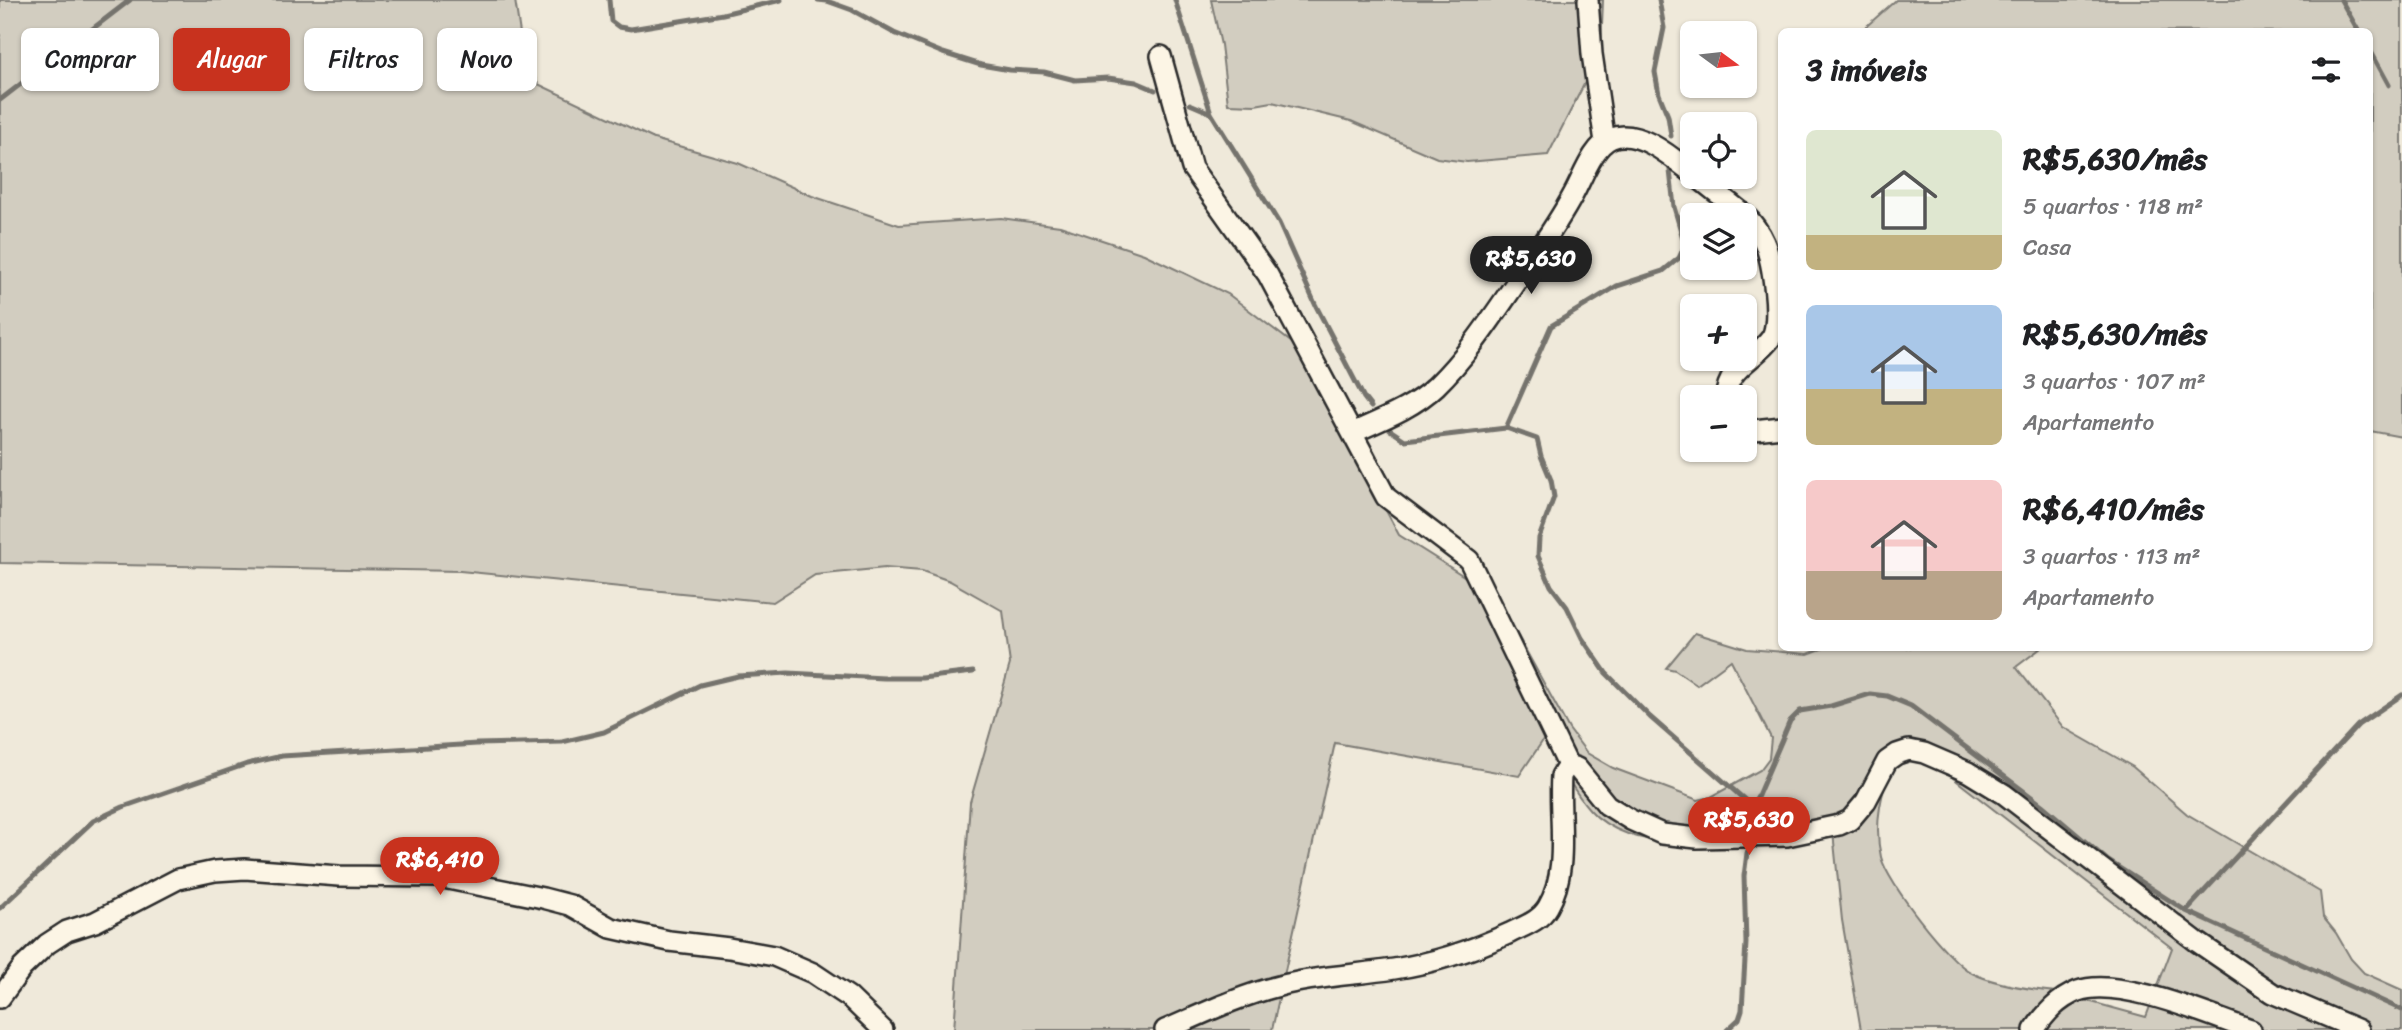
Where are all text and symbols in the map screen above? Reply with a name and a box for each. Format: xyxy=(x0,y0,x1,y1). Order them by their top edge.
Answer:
north arrow xyxy=(1680,21,1757,98)
map controls xyxy=(1680,21,1757,462)
chip: Comprar xyxy=(21,28,159,91)
chip: Alugar xyxy=(173,28,290,91)
chip: Filtros xyxy=(304,28,423,91)
chip: Novo xyxy=(437,28,537,91)
text: 3 imóveis xyxy=(1806,43,1927,97)
icon: filters xyxy=(2307,51,2345,89)
button: locate xyxy=(1680,112,1757,189)
text: R$5,630/mês xyxy=(2023,132,2207,186)
icon: home xyxy=(1862,158,1946,242)
text: 5 quartos · 118 m² xyxy=(2023,186,2203,227)
button: layers xyxy=(1680,203,1757,280)
text: Casa xyxy=(2023,227,2071,268)
pin: R$5,630 xyxy=(1466,236,1596,296)
text: R$5,630 xyxy=(1486,238,1576,279)
button: + xyxy=(1680,294,1757,371)
text: R$5,630/mês xyxy=(2023,307,2207,361)
icon: home xyxy=(1862,333,1946,417)
text: 3 quartos · 107 m² xyxy=(2023,361,2206,402)
button: − xyxy=(1680,385,1757,462)
text: Apartamento xyxy=(2023,402,2154,443)
text: R$6,410/mês xyxy=(2023,482,2204,536)
icon: home xyxy=(1862,508,1946,592)
text: 3 quartos · 113 m² xyxy=(2023,536,2201,577)
text: Apartamento xyxy=(2023,577,2154,618)
pin: R$5,630 xyxy=(1684,798,1814,857)
text: R$5,630 xyxy=(1704,799,1794,840)
pin: R$6,410 xyxy=(375,838,505,897)
text: R$6,410 xyxy=(396,839,484,880)

